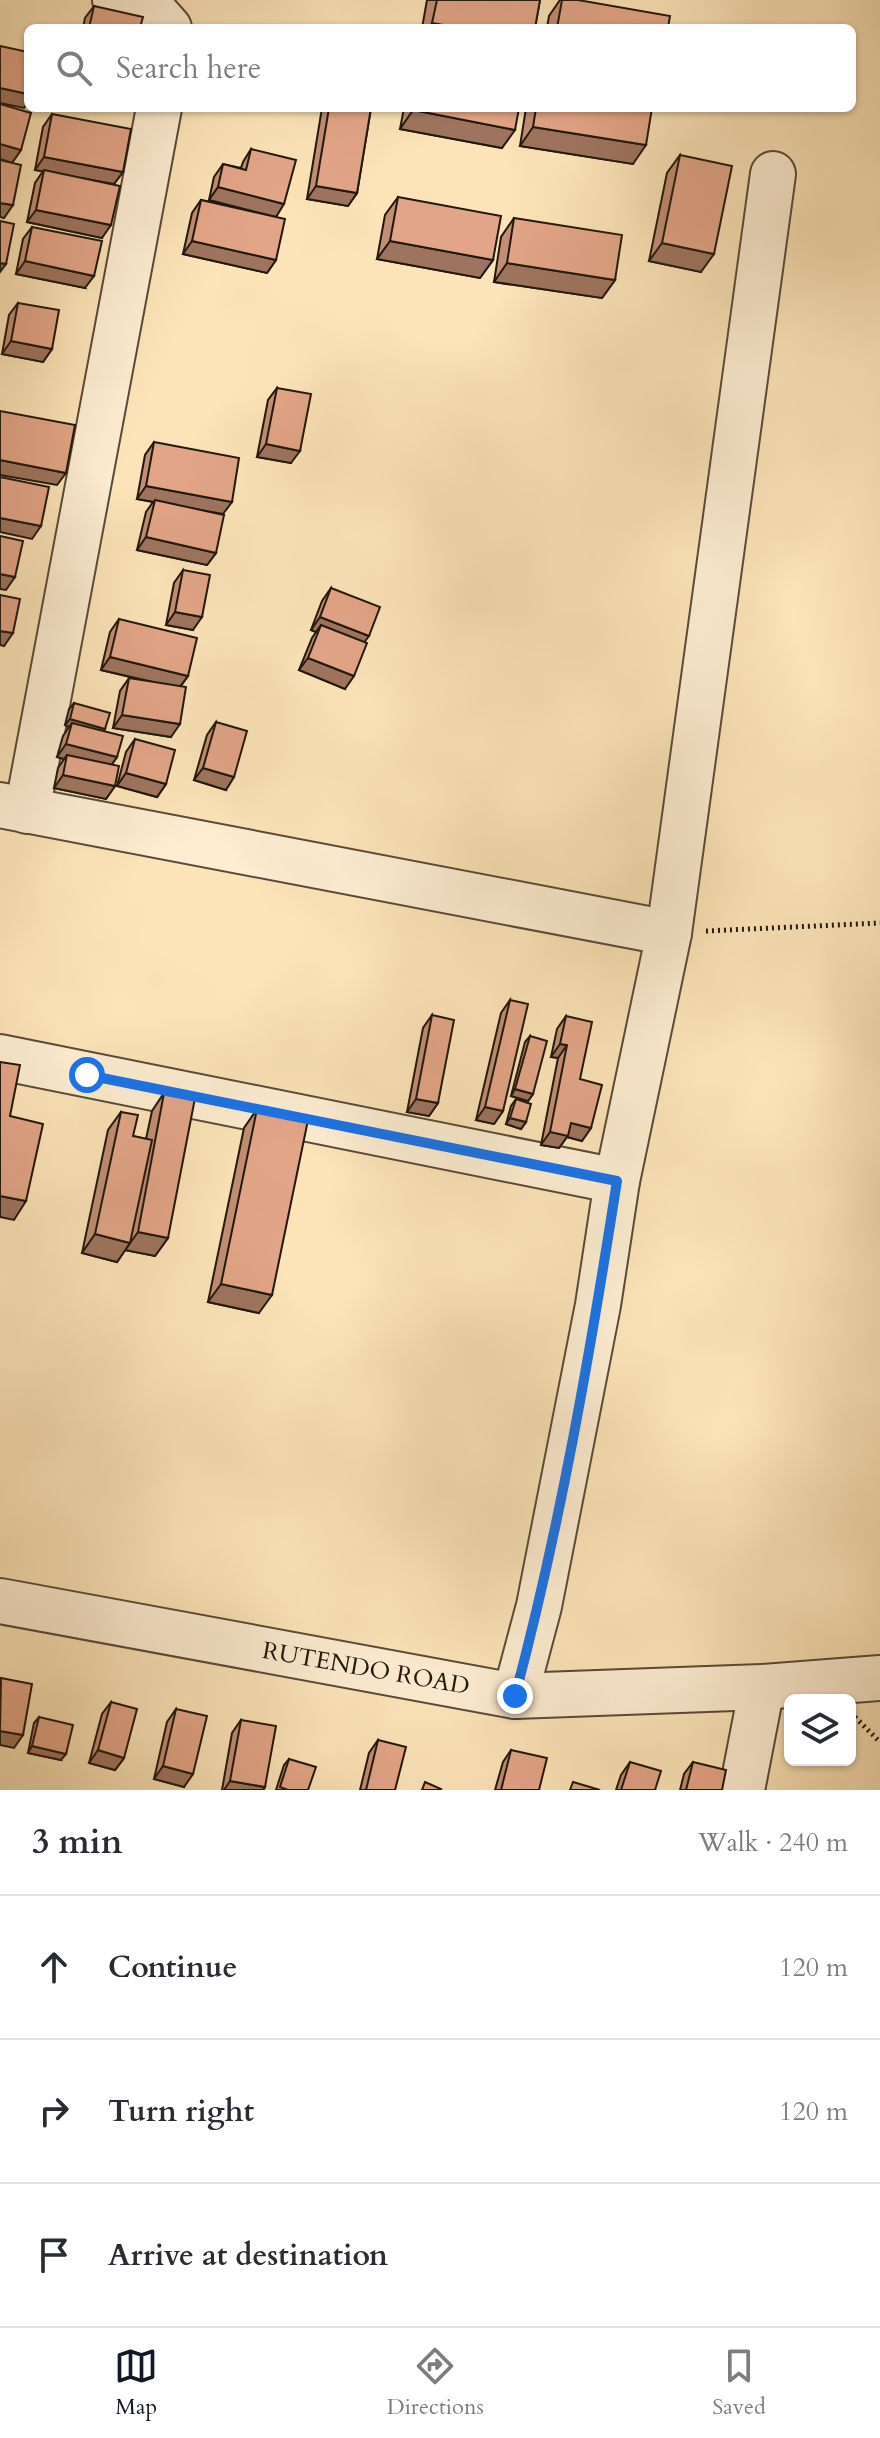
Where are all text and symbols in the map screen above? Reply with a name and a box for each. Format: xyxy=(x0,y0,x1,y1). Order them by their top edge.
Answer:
search box xyxy=(24,24,856,112)
icon: search xyxy=(52,46,96,90)
text: Search here xyxy=(116,48,261,89)
route start xyxy=(69,1057,105,1093)
street label: RUTENDO ROAD xyxy=(260,1634,472,1703)
route end xyxy=(497,1678,533,1714)
map controls xyxy=(784,1694,856,1766)
button: layers xyxy=(784,1694,856,1766)
text: 3 min xyxy=(32,1819,123,1865)
text: Walk · 240 m xyxy=(698,1825,848,1860)
icon: ahead xyxy=(32,1945,76,1989)
text: Continue xyxy=(108,1947,237,1988)
text: 120 m xyxy=(779,1950,848,1985)
icon: right xyxy=(32,2089,76,2133)
text: Turn right xyxy=(108,2091,254,2132)
text: 120 m xyxy=(779,2094,848,2129)
icon: arrive xyxy=(32,2233,76,2277)
text: Arrive at destination xyxy=(108,2235,388,2276)
tab: Map xyxy=(114,2344,158,2422)
tab: Directions xyxy=(387,2344,484,2422)
tab: Saved xyxy=(712,2344,766,2422)

